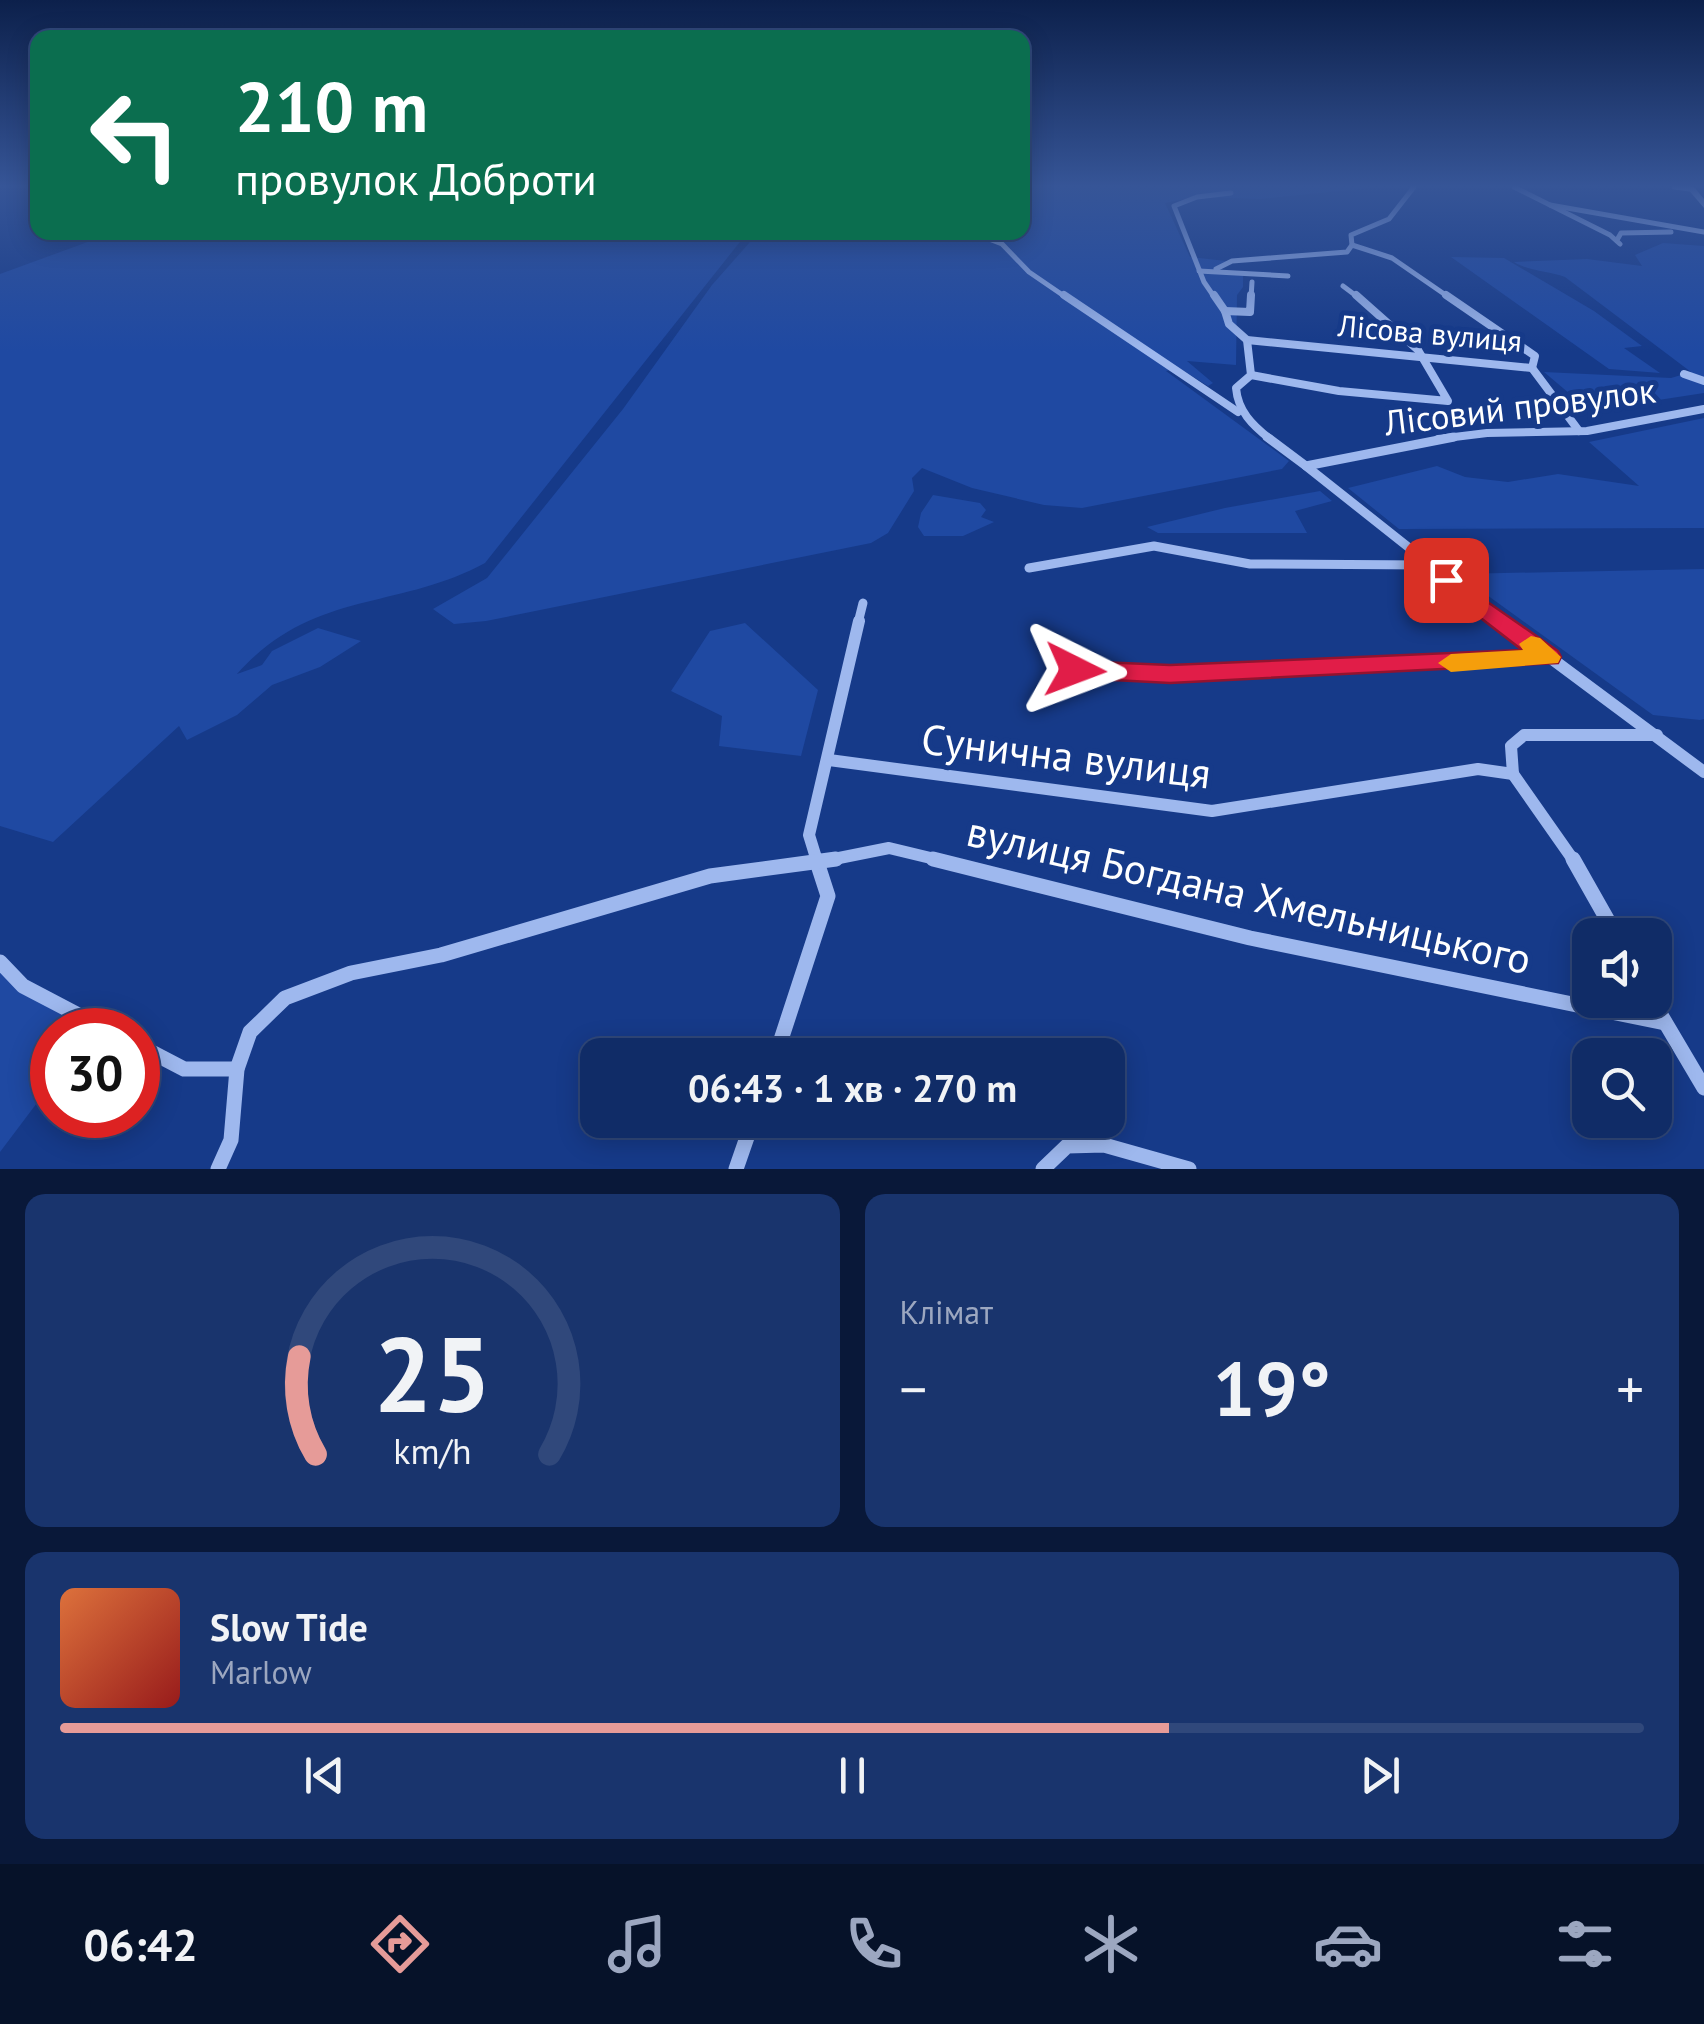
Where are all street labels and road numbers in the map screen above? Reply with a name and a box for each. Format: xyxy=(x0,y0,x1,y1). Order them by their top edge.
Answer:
street label: Лісова вулиця xyxy=(1336,305,1524,360)
street label: Лісовий провулок xyxy=(1381,367,1658,446)
street label: Сунична вулиця xyxy=(918,710,1214,801)
street label: вулиця Богдана Хмельницького xyxy=(962,803,1537,986)

